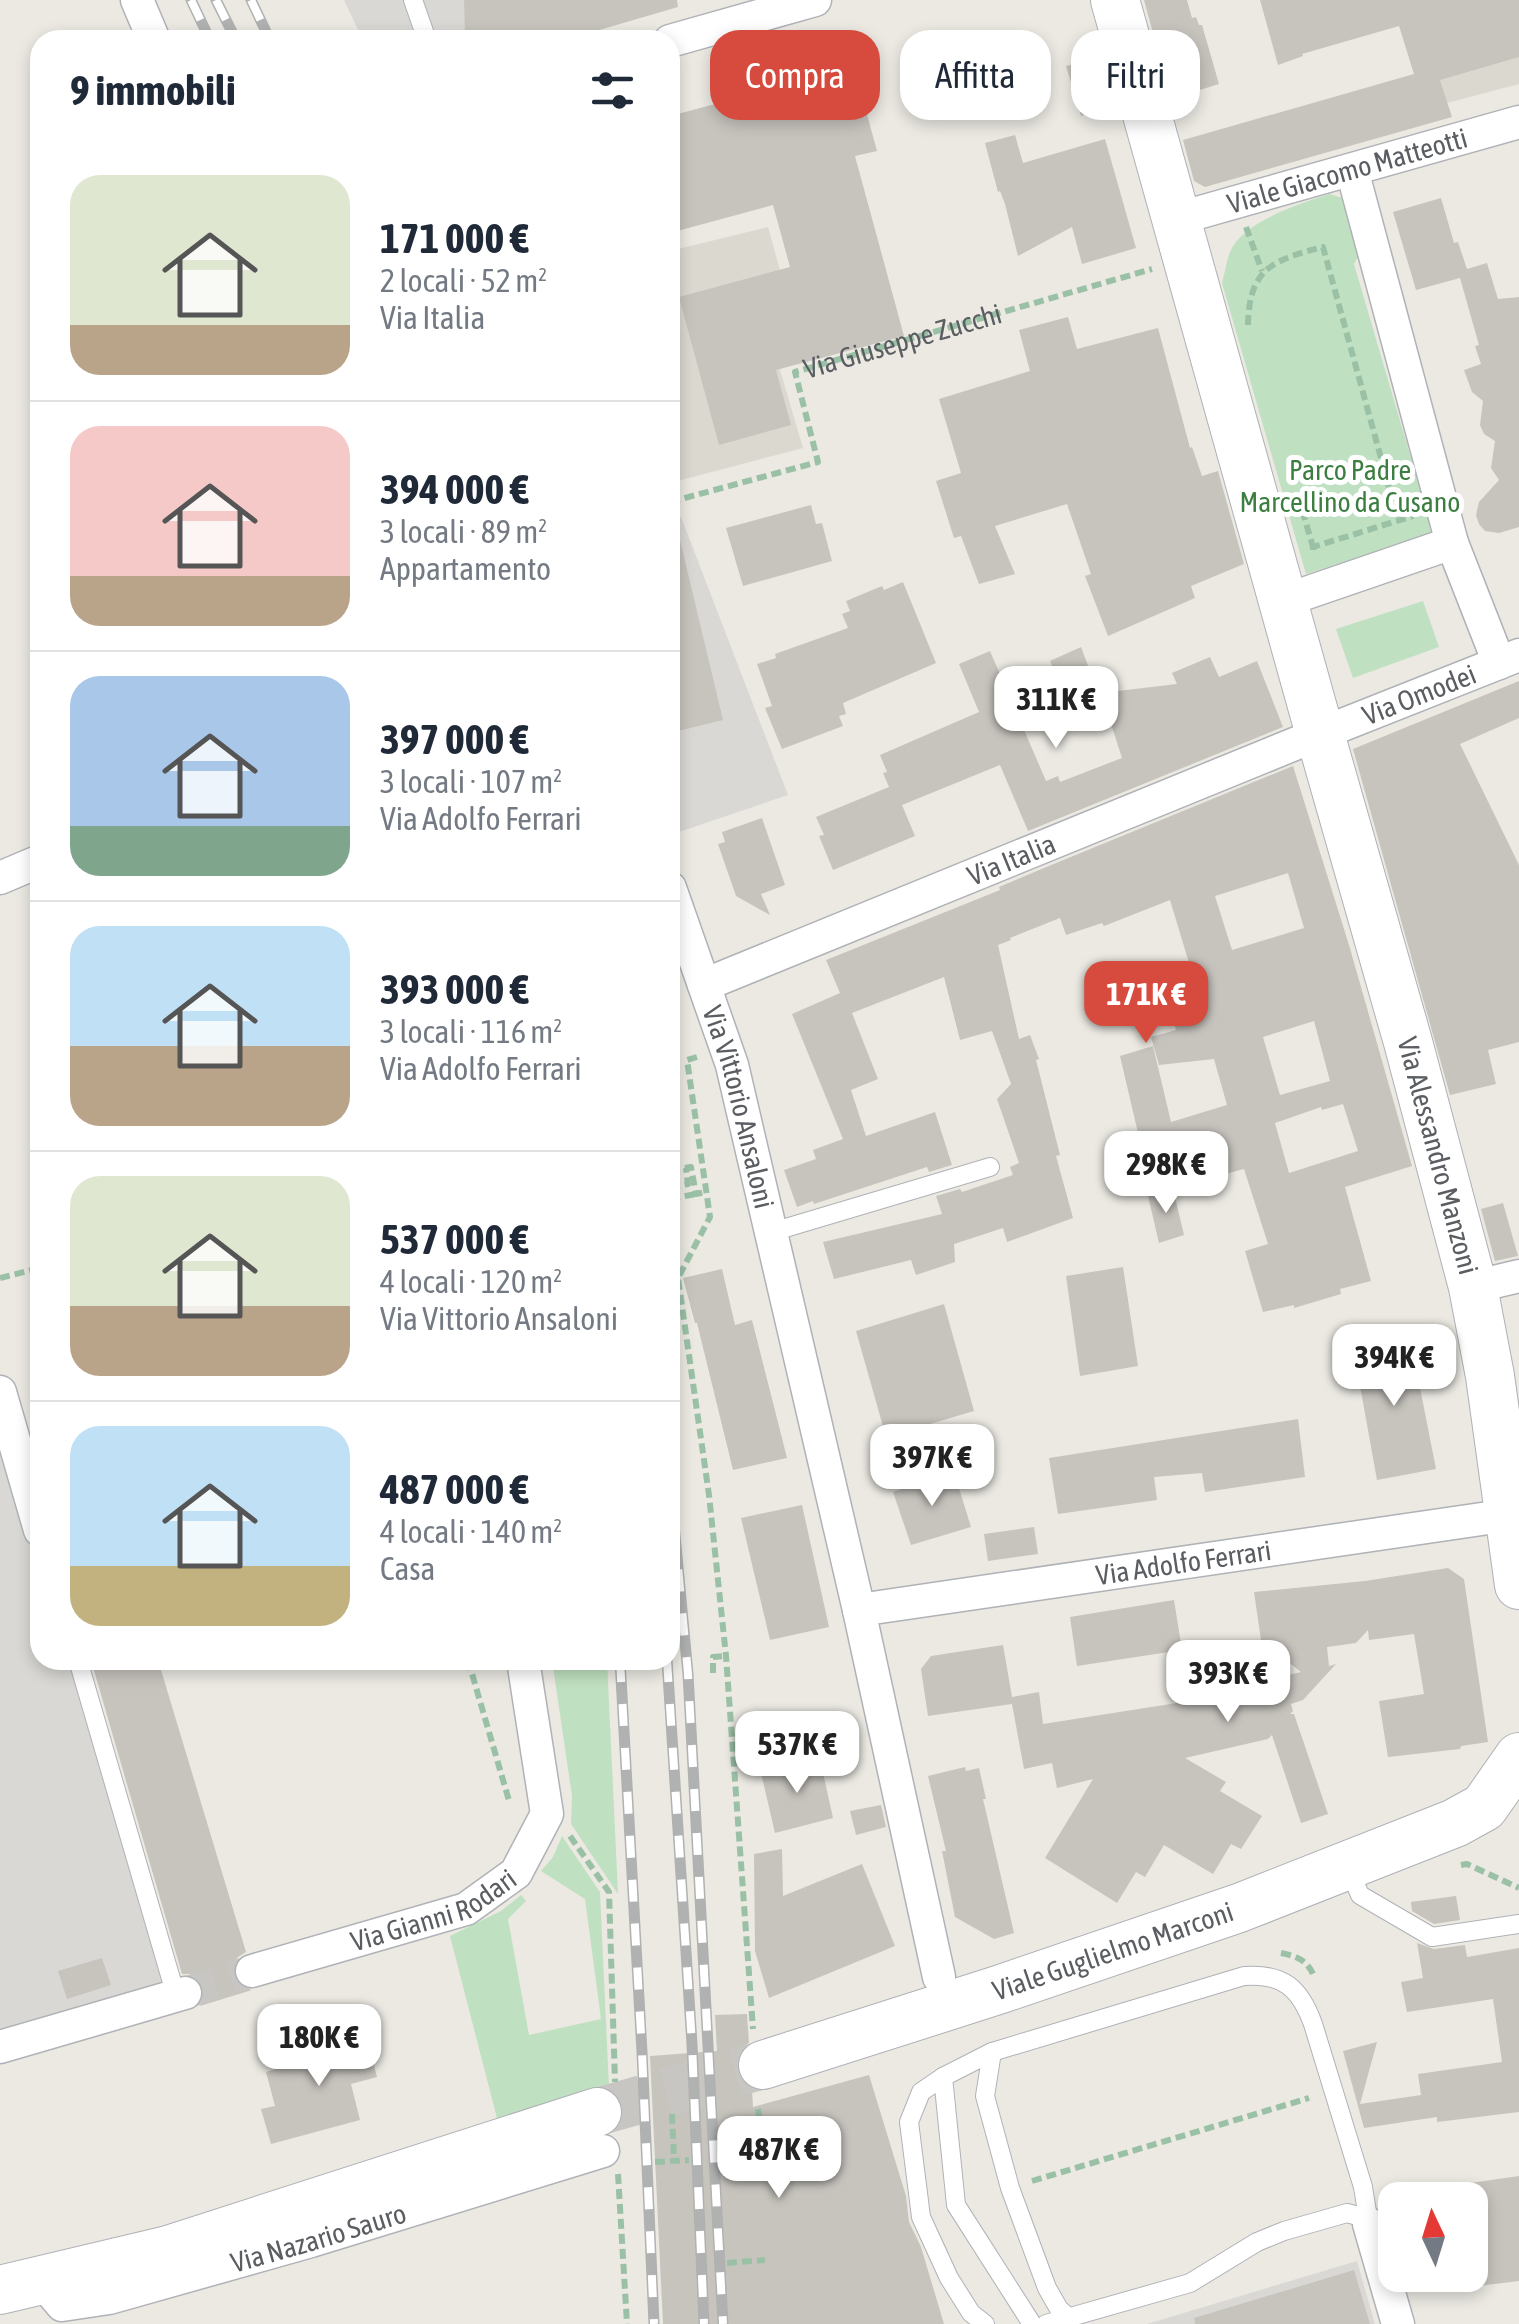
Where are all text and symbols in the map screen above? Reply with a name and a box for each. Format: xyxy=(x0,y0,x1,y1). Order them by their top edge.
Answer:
chip: Compra xyxy=(710,30,880,120)
chip: Affitta xyxy=(900,30,1051,120)
chip: Filtri xyxy=(1071,30,1200,120)
icon: filters xyxy=(585,63,640,118)
text: 9 immobili xyxy=(70,66,236,114)
street label: Viale Giacomo Matteotti xyxy=(1224,121,1471,220)
text: 171 000 € xyxy=(380,214,529,262)
icon: home xyxy=(150,215,270,335)
text: 2 locali · 52 m² xyxy=(380,262,547,299)
street label: Via Giuseppe Zucchi xyxy=(800,297,1005,385)
text: Via Italia xyxy=(380,299,485,336)
park label: Parco Padre Marcellino da Cusano xyxy=(1240,454,1460,518)
text: 394 000 € xyxy=(380,465,529,513)
icon: home xyxy=(150,466,270,586)
text: 3 locali · 89 m² xyxy=(380,513,547,550)
text: Appartamento xyxy=(380,550,551,587)
street label: Via Omodei xyxy=(1358,658,1481,731)
pin: 311K € xyxy=(975,666,1137,751)
text: 311K € xyxy=(1016,680,1096,717)
text: 397 000 € xyxy=(380,715,529,763)
icon: home xyxy=(150,716,270,836)
text: 3 locali · 107 m² xyxy=(380,763,562,800)
text: Via Adolfo Ferrari xyxy=(380,800,582,837)
street label: Via Italia xyxy=(963,827,1060,892)
pin: 171K € xyxy=(1065,961,1227,1046)
text: 393 000 € xyxy=(380,965,529,1013)
icon: home xyxy=(150,966,270,1086)
text: 171K € xyxy=(1106,975,1186,1012)
street label: Via Vittorio Ansaloni xyxy=(696,1001,781,1212)
text: 3 locali · 116 m² xyxy=(380,1013,562,1050)
street label: Via Alessandro Manzoni xyxy=(1391,1034,1485,1278)
text: Via Adolfo Ferrari xyxy=(380,1050,582,1087)
pin: 298K € xyxy=(1085,1131,1247,1216)
text: 298K € xyxy=(1126,1145,1206,1182)
text: 537 000 € xyxy=(380,1215,529,1263)
icon: home xyxy=(150,1216,270,1336)
text: 4 locali · 120 m² xyxy=(380,1263,562,1300)
text: Via Vittorio Ansaloni xyxy=(380,1300,618,1337)
pin: 394K € xyxy=(1313,1324,1475,1409)
text: 394K € xyxy=(1354,1338,1434,1375)
pin: 397K € xyxy=(851,1424,1013,1509)
text: 397K € xyxy=(892,1438,972,1475)
text: 487 000 € xyxy=(380,1465,529,1513)
icon: home xyxy=(150,1466,270,1586)
text: 4 locali · 140 m² xyxy=(380,1513,562,1550)
street label: Via Adolfo Ferrari xyxy=(1094,1534,1273,1591)
text: Casa xyxy=(380,1550,435,1587)
pin: 393K € xyxy=(1147,1640,1309,1725)
text: 393K € xyxy=(1188,1654,1268,1691)
pin: 537K € xyxy=(716,1711,878,1796)
text: 537K € xyxy=(757,1725,837,1762)
street label: Via Gianni Rodari xyxy=(347,1862,522,1958)
street label: Viale Guglielmo Marconi xyxy=(989,1895,1237,2007)
pin: 180K € xyxy=(238,2004,400,2089)
text: 180K € xyxy=(279,2018,359,2055)
pin: 487K € xyxy=(698,2116,860,2201)
text: 487K € xyxy=(739,2130,819,2167)
north arrow xyxy=(1378,2182,1488,2292)
map controls xyxy=(1378,2182,1488,2292)
street label: Via Nazario Sauro xyxy=(227,2197,410,2279)

